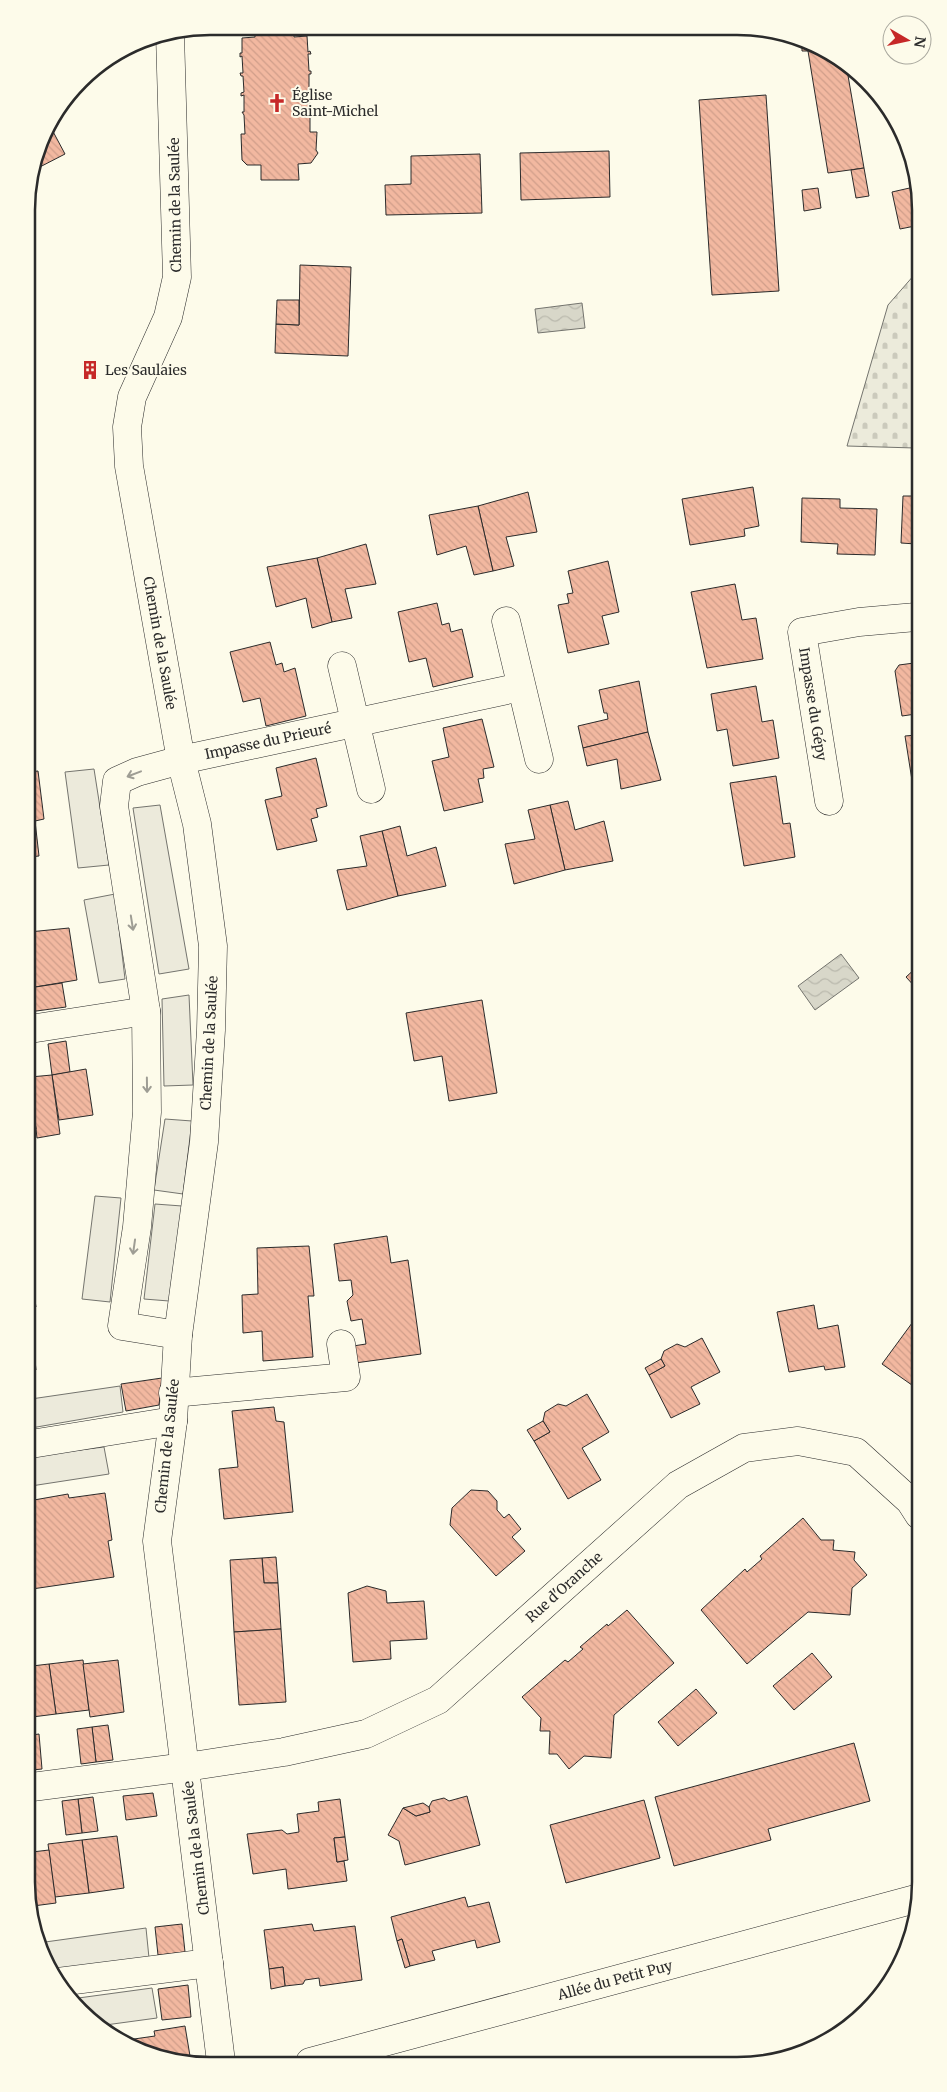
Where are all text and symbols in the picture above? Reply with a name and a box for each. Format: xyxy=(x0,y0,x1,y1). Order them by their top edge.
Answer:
north arrow xyxy=(882,15,932,65)
text: N xyxy=(910,35,930,49)
place label: Église Saint-Michel xyxy=(292,86,379,120)
church icon: Église Saint-Michel xyxy=(266,92,288,114)
street label: Chemin de la Saulée xyxy=(165,137,185,273)
building icon: Les Saulaies xyxy=(79,359,101,381)
place label: Les Saulaies xyxy=(105,361,187,379)
street label: Chemin de la Saulée xyxy=(139,575,181,711)
street label: Impasse du Gépy xyxy=(795,646,831,763)
street label: Impasse du Prieuré xyxy=(203,719,333,763)
one-way arrow xyxy=(127,769,142,779)
one-way arrow xyxy=(127,915,137,931)
street label: Chemin de la Saulée xyxy=(196,975,222,1111)
one-way arrow xyxy=(142,1076,152,1092)
one-way arrow xyxy=(129,1238,139,1254)
street label: Chemin de la Saulée xyxy=(151,1378,183,1514)
street label: Rue d'Oranche xyxy=(522,1548,606,1626)
street label: Chemin de la Saulée xyxy=(179,1780,213,1916)
street label: Allée du Petit Puy xyxy=(555,1956,675,2004)

